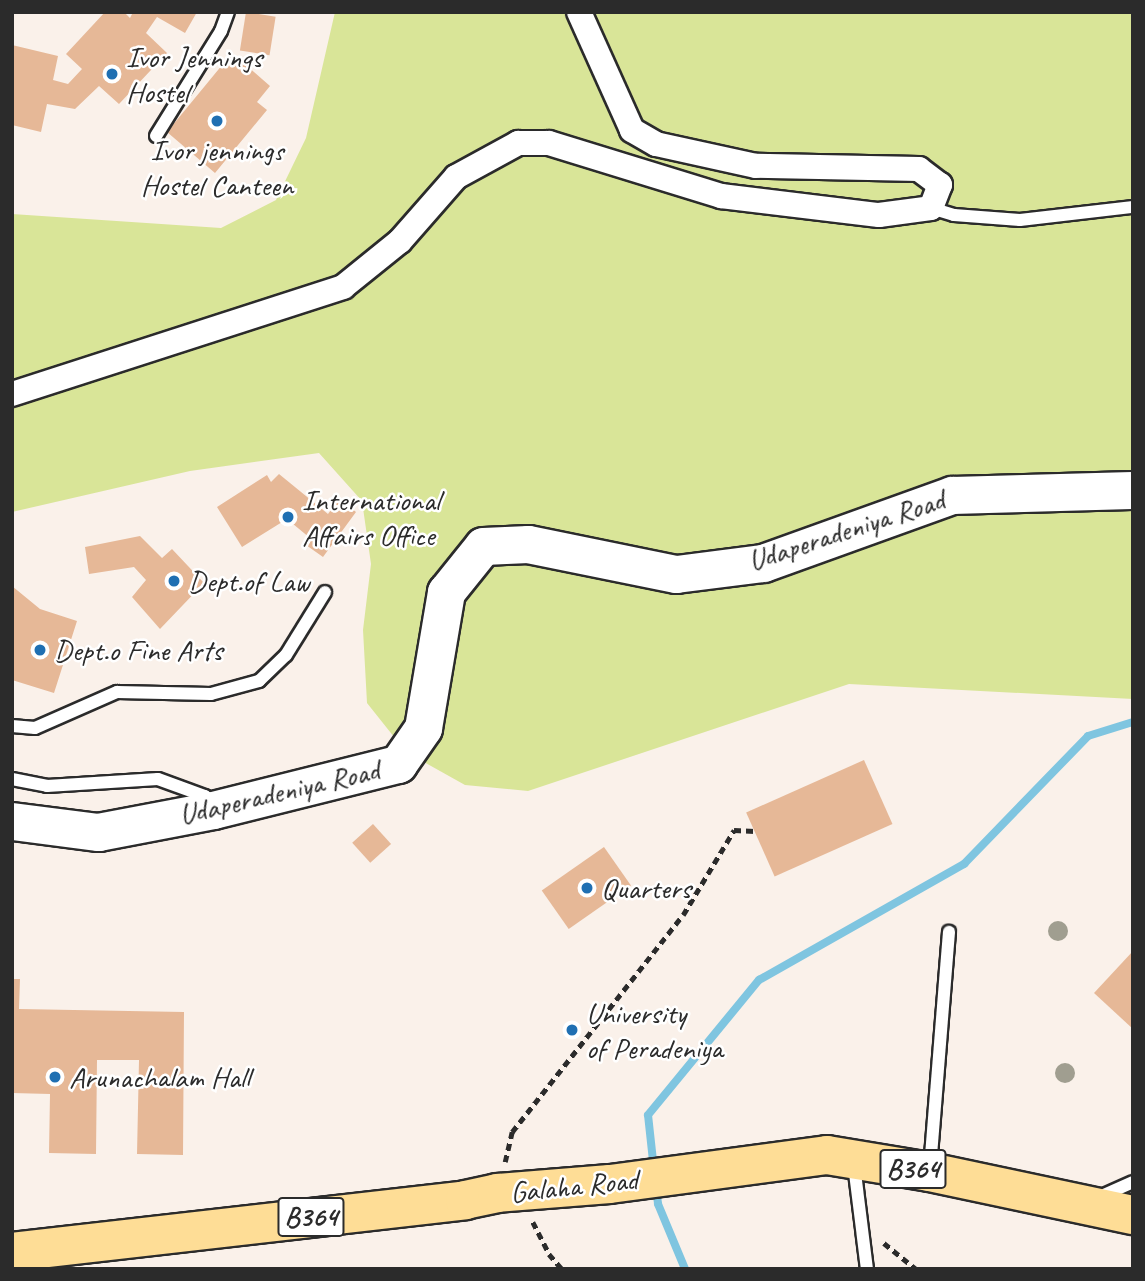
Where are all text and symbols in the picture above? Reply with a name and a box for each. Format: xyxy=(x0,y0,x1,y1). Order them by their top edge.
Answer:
place label: Ivor Jennings Hostel xyxy=(126,39,262,110)
marker: Ivor Jennings Hostel xyxy=(104,66,120,82)
marker: Ivor jennings Hostel Canteen xyxy=(209,113,225,129)
place label: Ivor jennings Hostel Canteen xyxy=(140,132,294,202)
street label: Udaperadeniya Road xyxy=(743,481,949,579)
place label: International Affairs Office xyxy=(302,482,440,552)
marker: International Affairs Office xyxy=(280,509,296,525)
place label: Dept.of Law xyxy=(188,563,310,599)
marker: Dept.of Law xyxy=(166,573,182,589)
place label: Dept.o Fine Arts xyxy=(54,632,222,668)
marker: Dept.o Fine Arts xyxy=(32,642,48,658)
street label: Udaperadeniya Road xyxy=(175,751,383,833)
place label: Quarters xyxy=(601,870,691,906)
marker: Quarters xyxy=(579,880,595,896)
place label: University of Peradeniya xyxy=(586,995,721,1066)
marker: University of Peradeniya xyxy=(564,1022,580,1038)
place label: Arunachalam Hall xyxy=(69,1059,251,1095)
marker: Arunachalam Hall xyxy=(47,1069,63,1085)
road number: B364 xyxy=(878,1144,948,1194)
street label: Galaha Road xyxy=(508,1161,640,1211)
road number: B364 xyxy=(276,1192,346,1242)

